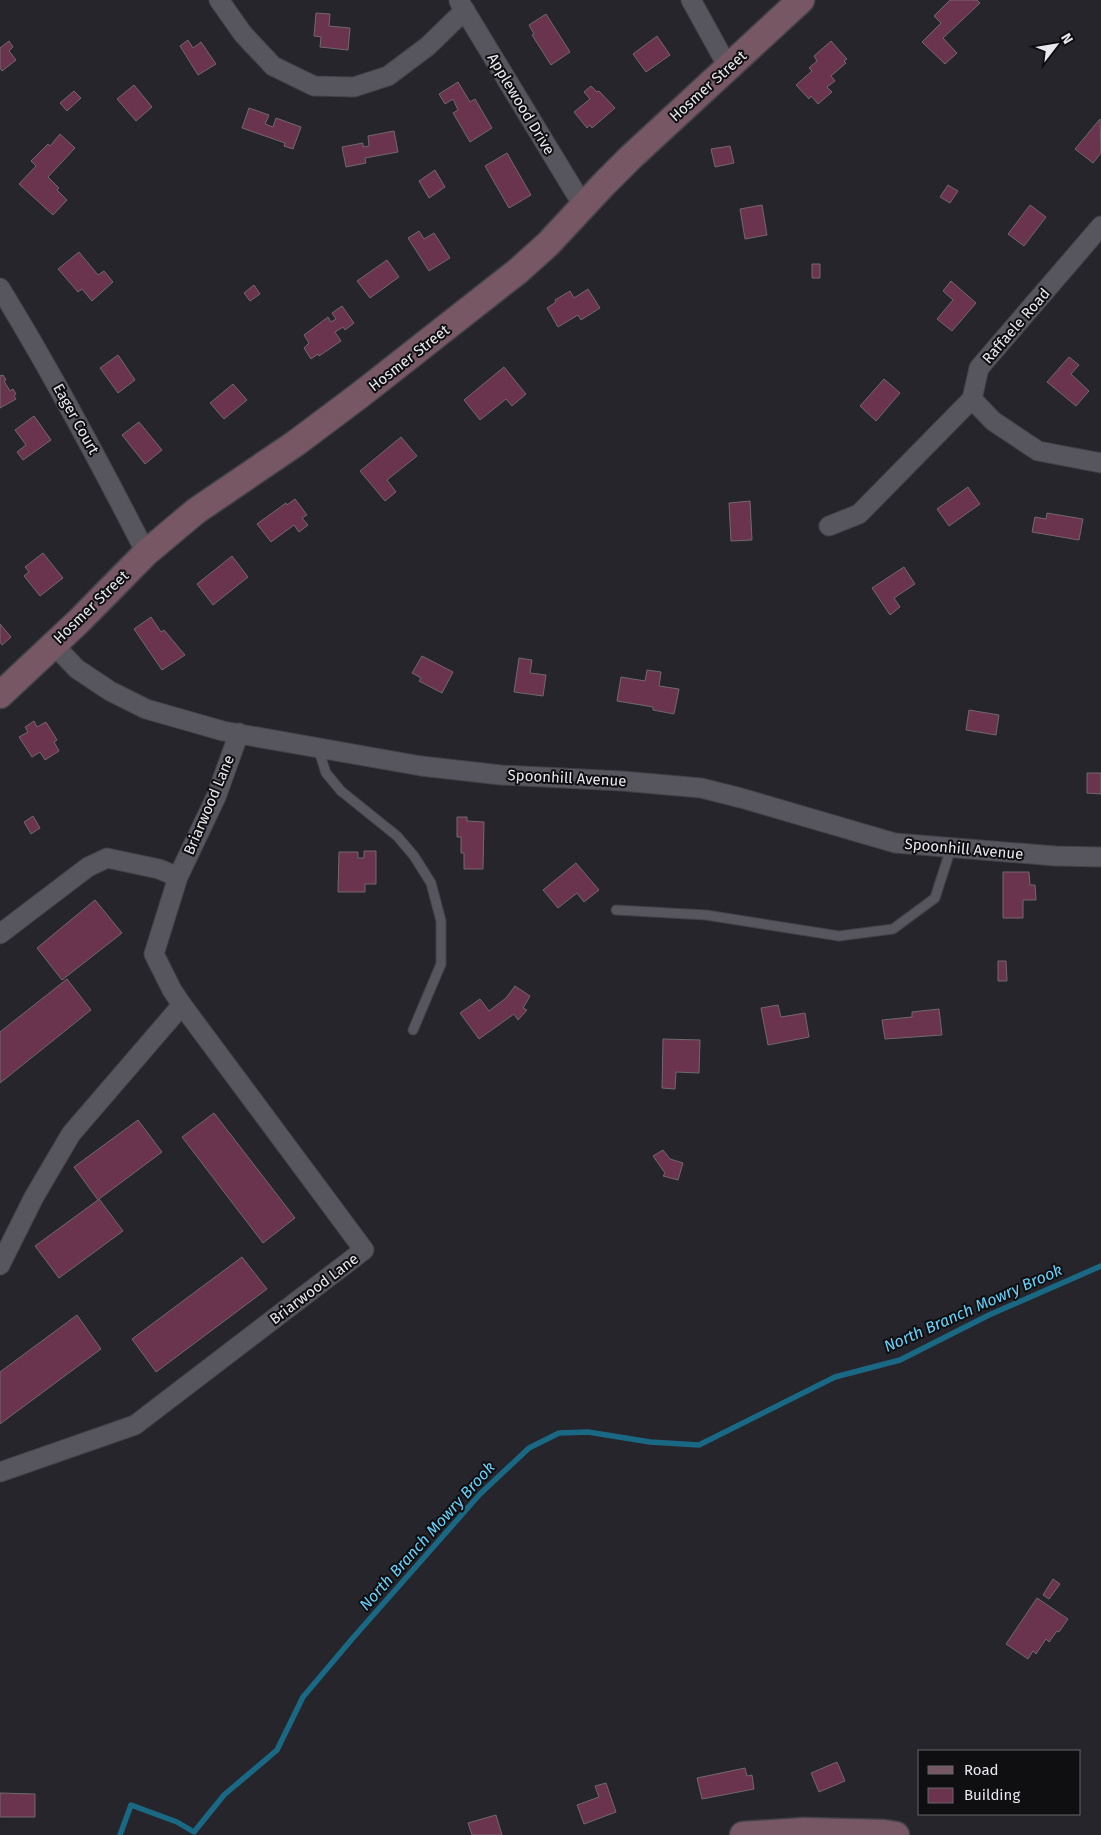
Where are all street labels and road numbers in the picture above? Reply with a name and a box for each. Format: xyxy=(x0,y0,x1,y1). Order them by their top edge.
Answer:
street label: Hosmer Street xyxy=(666,46,751,125)
street label: Applewood Drive xyxy=(484,50,558,158)
street label: Raffaele Road xyxy=(978,285,1054,367)
street label: Hosmer Street xyxy=(365,321,453,395)
street label: Eager Court xyxy=(49,380,103,458)
street label: Hosmer Street xyxy=(50,566,133,647)
street label: Briarwood Lane xyxy=(180,752,238,858)
street label: Spoonhill Avenue xyxy=(507,766,627,790)
street label: Spoonhill Avenue xyxy=(904,835,1024,863)
street label: Briarwood Lane xyxy=(266,1250,362,1328)

